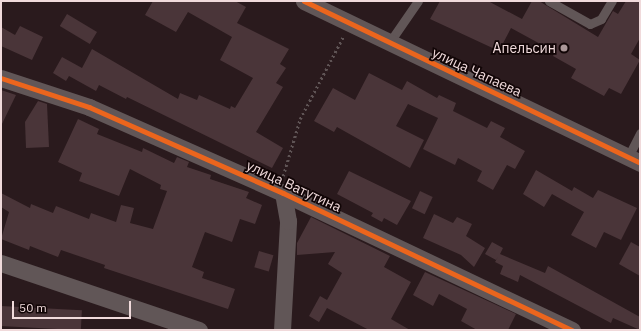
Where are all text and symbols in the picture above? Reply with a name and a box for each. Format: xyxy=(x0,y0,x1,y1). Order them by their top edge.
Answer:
place label: Апельсин xyxy=(493,40,556,56)
marker: Апельсин xyxy=(559,43,569,53)
street label: улица Чапаева xyxy=(429,44,525,100)
street label: улица Ватутина xyxy=(244,157,344,215)
scale bar xyxy=(14,293,133,319)
text: 50 m xyxy=(19,300,47,315)

